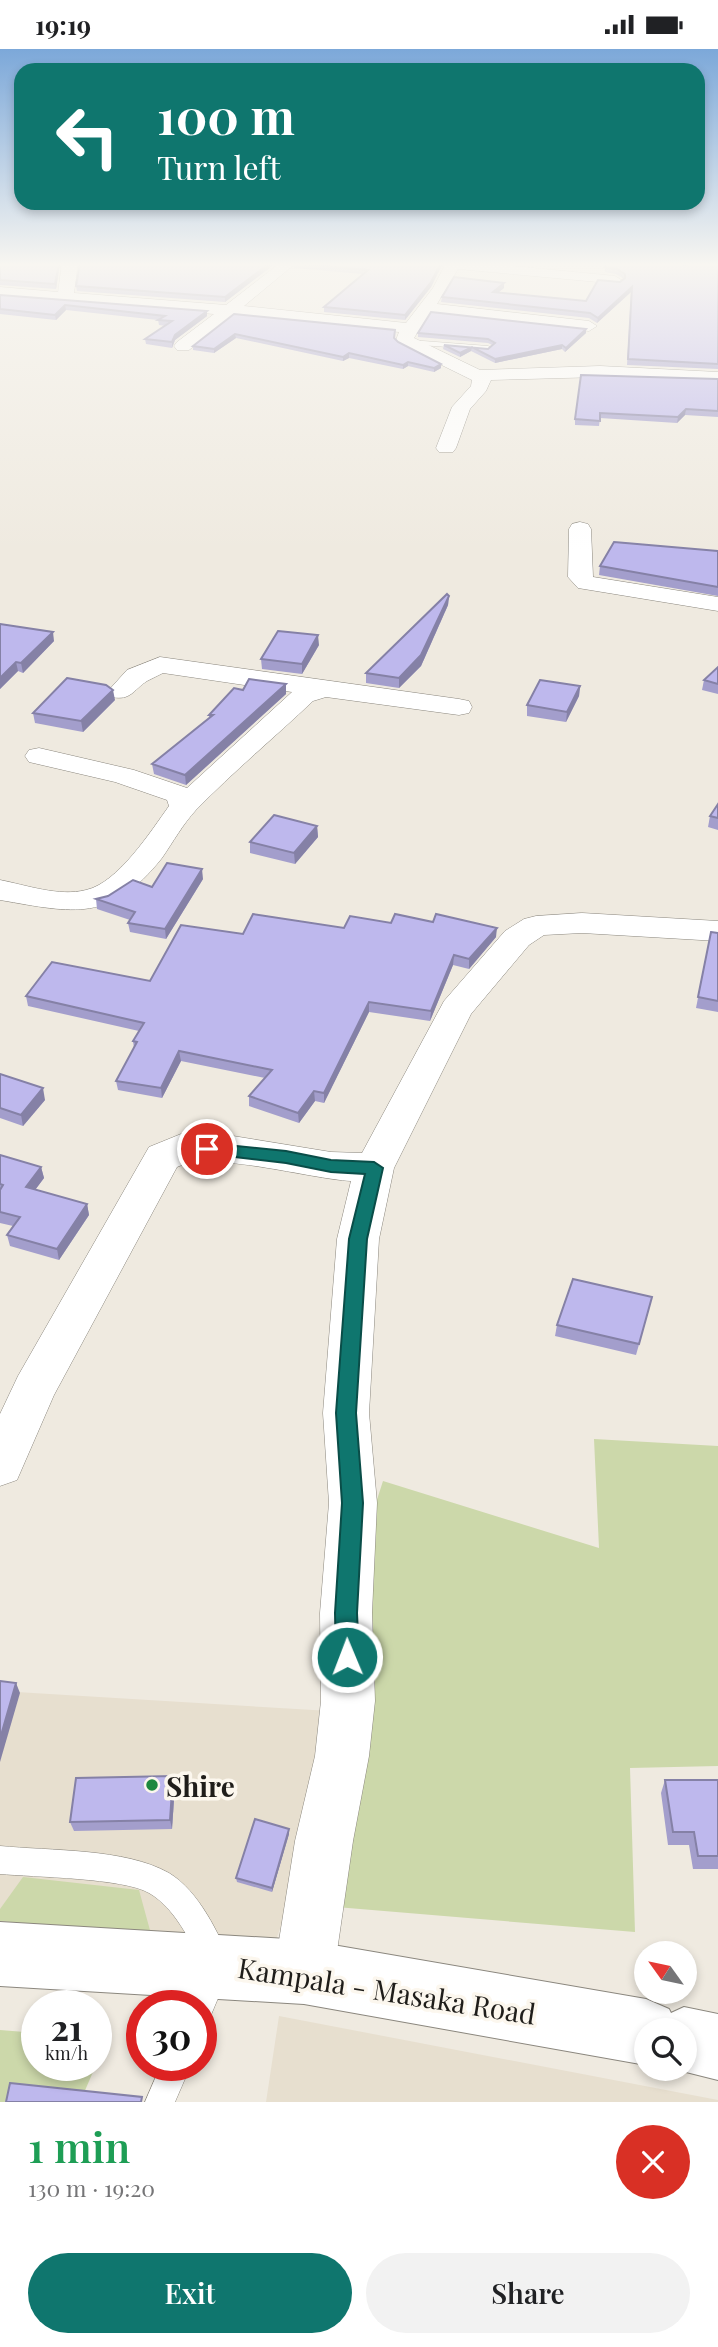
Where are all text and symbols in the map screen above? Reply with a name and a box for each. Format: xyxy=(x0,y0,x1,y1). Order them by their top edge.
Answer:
text: 19:19 xyxy=(35,7,91,42)
text: 100 m xyxy=(157,82,295,147)
icon: left xyxy=(42,91,133,182)
text: Turn left xyxy=(157,145,281,188)
pin xyxy=(177,1119,237,1179)
icon: arrive xyxy=(188,1130,226,1168)
position arrow xyxy=(310,1620,384,1694)
place label: Shire xyxy=(166,1767,235,1804)
marker: Shire xyxy=(144,1777,160,1793)
north arrow xyxy=(634,1941,696,2004)
map controls xyxy=(634,1941,697,2081)
street label: Kampala - Masaka Road xyxy=(235,1948,539,2032)
speed limit sign: 30 xyxy=(126,1990,217,2081)
text: 21 xyxy=(51,2003,82,2050)
button: search xyxy=(634,2018,697,2081)
text: km/h xyxy=(45,2041,88,2065)
text: 1 min xyxy=(28,2118,130,2174)
button: close xyxy=(616,2125,690,2199)
text: 130 m · 19:20 xyxy=(28,2172,155,2203)
button: Exit xyxy=(28,2253,352,2333)
button: Share xyxy=(366,2253,690,2333)

